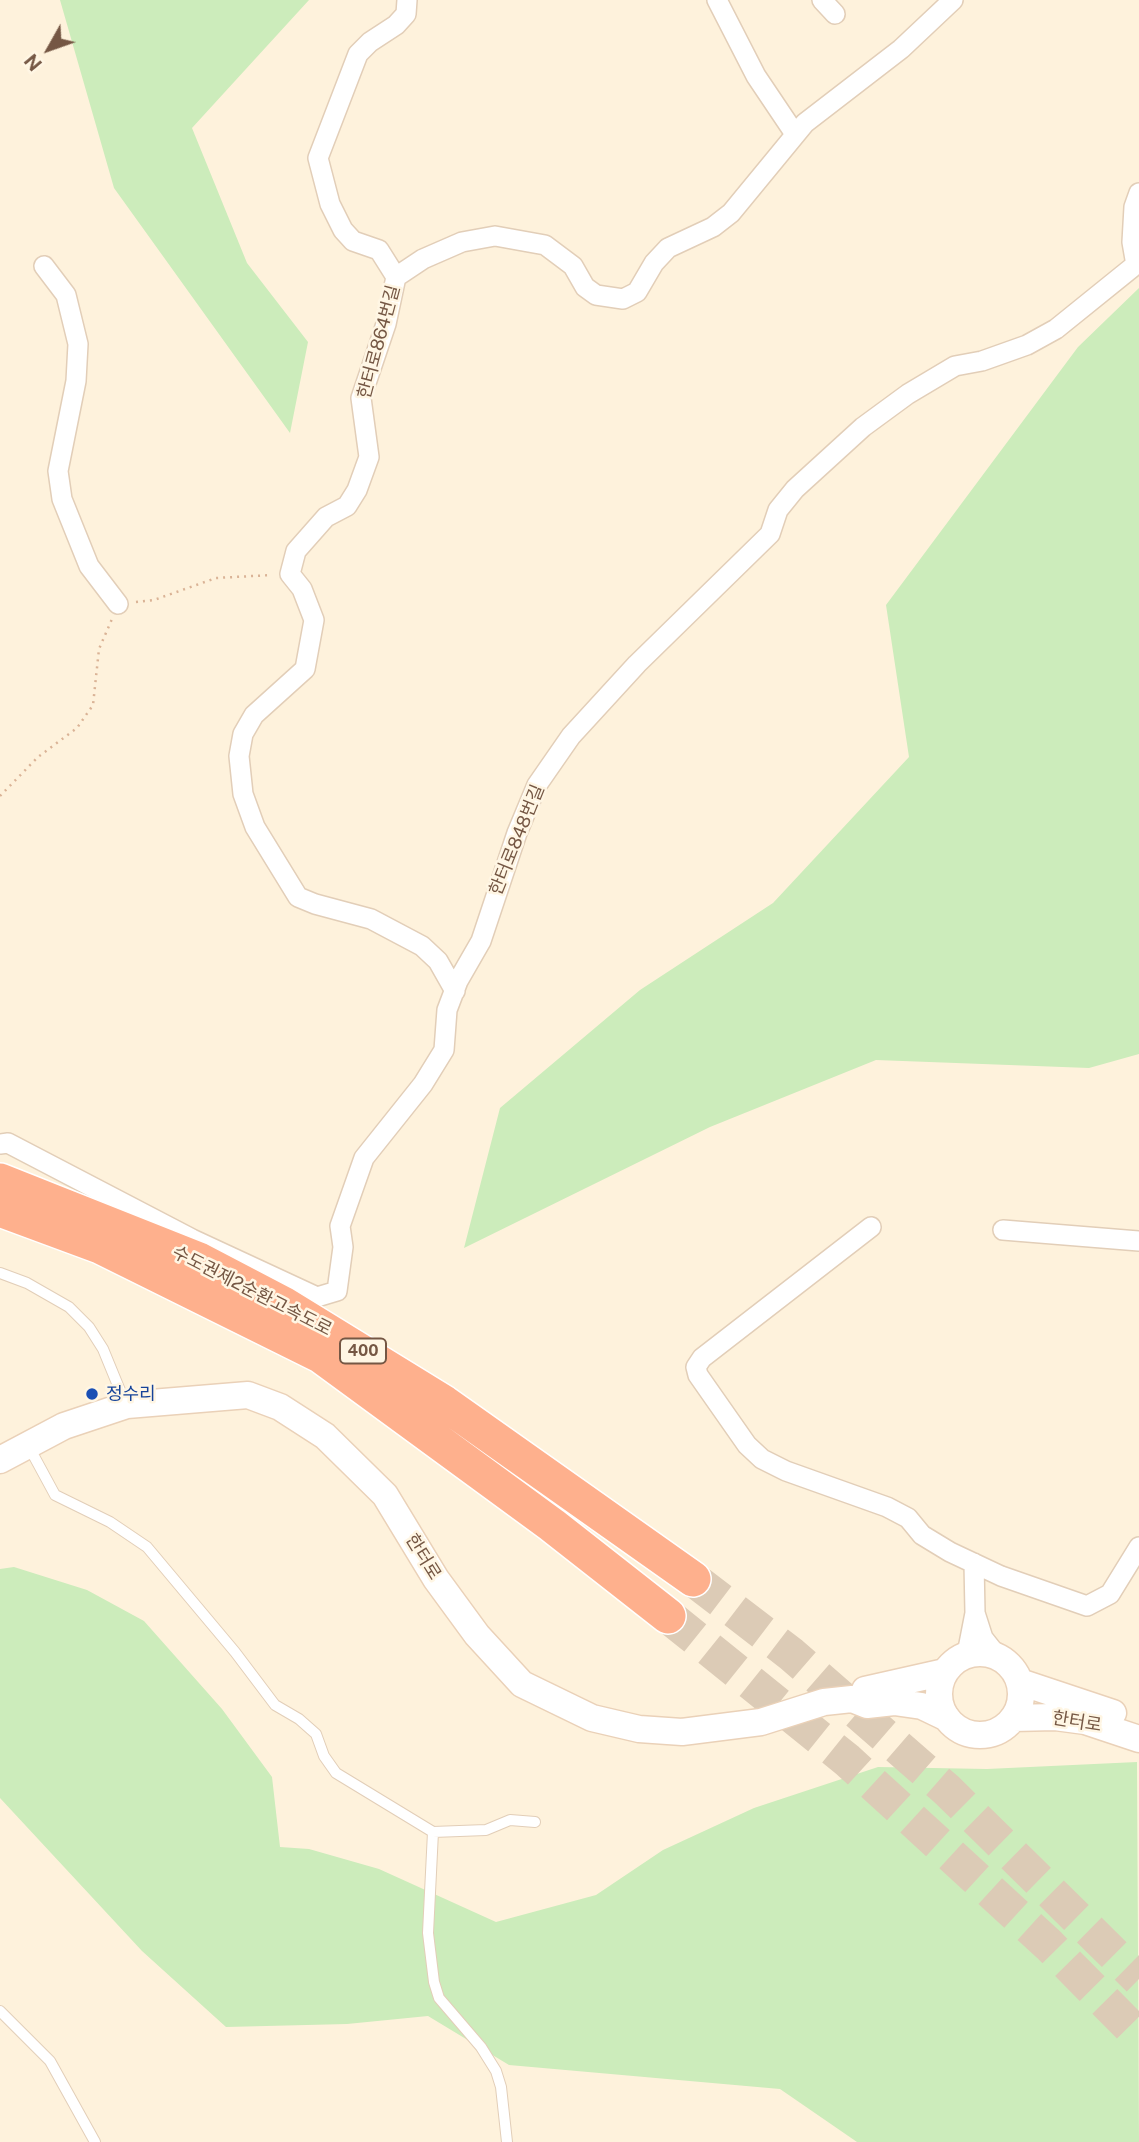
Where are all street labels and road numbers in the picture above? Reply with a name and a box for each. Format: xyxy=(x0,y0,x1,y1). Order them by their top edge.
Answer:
street label: 한터로864번길 xyxy=(353,283,405,401)
street label: 한터로848번길 xyxy=(485,782,549,898)
street label: 수도권제2순환고속도로 xyxy=(169,1241,335,1341)
road number: 400 xyxy=(340,1338,386,1364)
street label: 한터로 xyxy=(401,1530,445,1584)
street label: 한터로 xyxy=(1051,1707,1103,1737)

